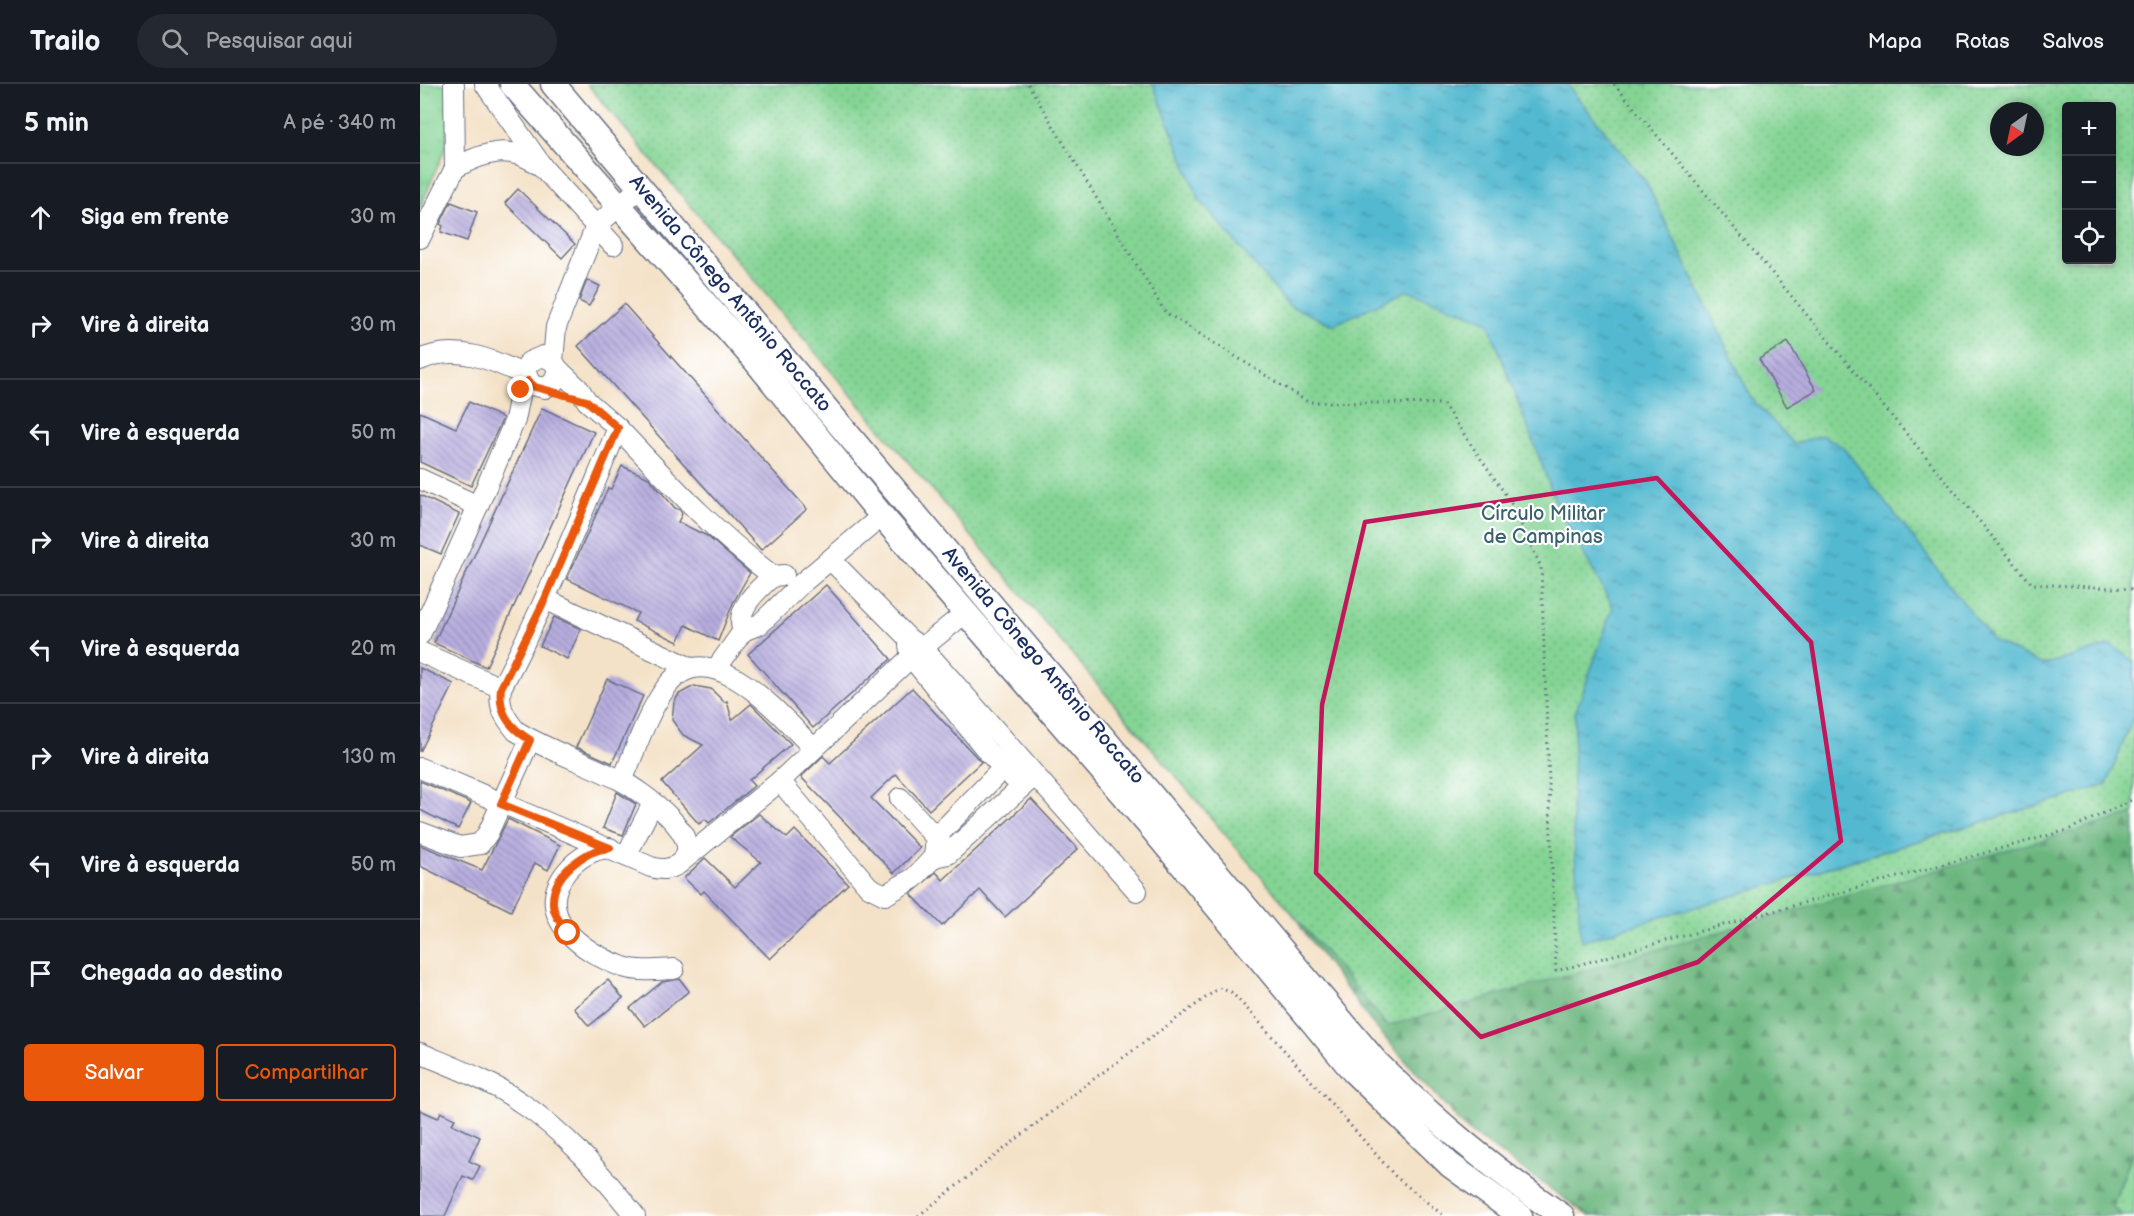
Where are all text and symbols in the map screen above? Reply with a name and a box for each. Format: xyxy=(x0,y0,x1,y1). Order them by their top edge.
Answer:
search box xyxy=(137,14,557,68)
text: Trailo xyxy=(30,25,101,58)
icon: search xyxy=(158,25,191,58)
text: Pesquisar aqui xyxy=(206,28,353,55)
text: Mapa xyxy=(1868,29,1922,54)
text: Rotas xyxy=(1955,29,2010,54)
text: Salvos xyxy=(2043,29,2104,54)
north arrow xyxy=(1990,102,2044,156)
map controls xyxy=(2062,102,2116,264)
button: + xyxy=(2062,102,2116,156)
text: 5 min xyxy=(24,108,89,139)
text: A pé · 340 m xyxy=(284,111,396,135)
button: − xyxy=(2062,156,2116,210)
street label: Avenida Cônego Antônio Roccato xyxy=(624,170,837,417)
icon: ahead xyxy=(24,201,57,234)
text: Siga em frente xyxy=(81,204,229,231)
text: 30 m xyxy=(350,205,396,229)
button: locate xyxy=(2062,210,2116,264)
icon: right xyxy=(24,309,57,342)
text: Vire à direita xyxy=(81,312,209,339)
text: 30 m xyxy=(350,313,396,337)
route end xyxy=(507,376,533,402)
icon: left xyxy=(24,417,57,450)
text: Vire à esquerda xyxy=(81,420,240,447)
text: 50 m xyxy=(351,421,396,445)
park label: Círculo Militar de Campinas xyxy=(1481,502,1606,549)
icon: right xyxy=(24,525,57,558)
text: Vire à direita xyxy=(81,528,209,555)
text: 30 m xyxy=(350,529,396,553)
street label: Avenida Cônego Antônio Roccato xyxy=(937,542,1150,789)
icon: left xyxy=(24,633,57,666)
text: Vire à esquerda xyxy=(81,636,240,663)
text: 20 m xyxy=(351,637,396,661)
icon: right xyxy=(24,741,57,774)
text: Vire à direita xyxy=(81,744,209,771)
text: 130 m xyxy=(342,745,396,769)
icon: left xyxy=(24,849,57,882)
text: Vire à esquerda xyxy=(81,852,240,879)
text: 50 m xyxy=(351,853,396,877)
route start xyxy=(554,919,580,945)
icon: arrive xyxy=(24,957,57,990)
text: Chegada ao destino xyxy=(81,960,283,987)
button: Salvar xyxy=(24,1044,204,1101)
button: Compartilhar xyxy=(216,1044,396,1101)

